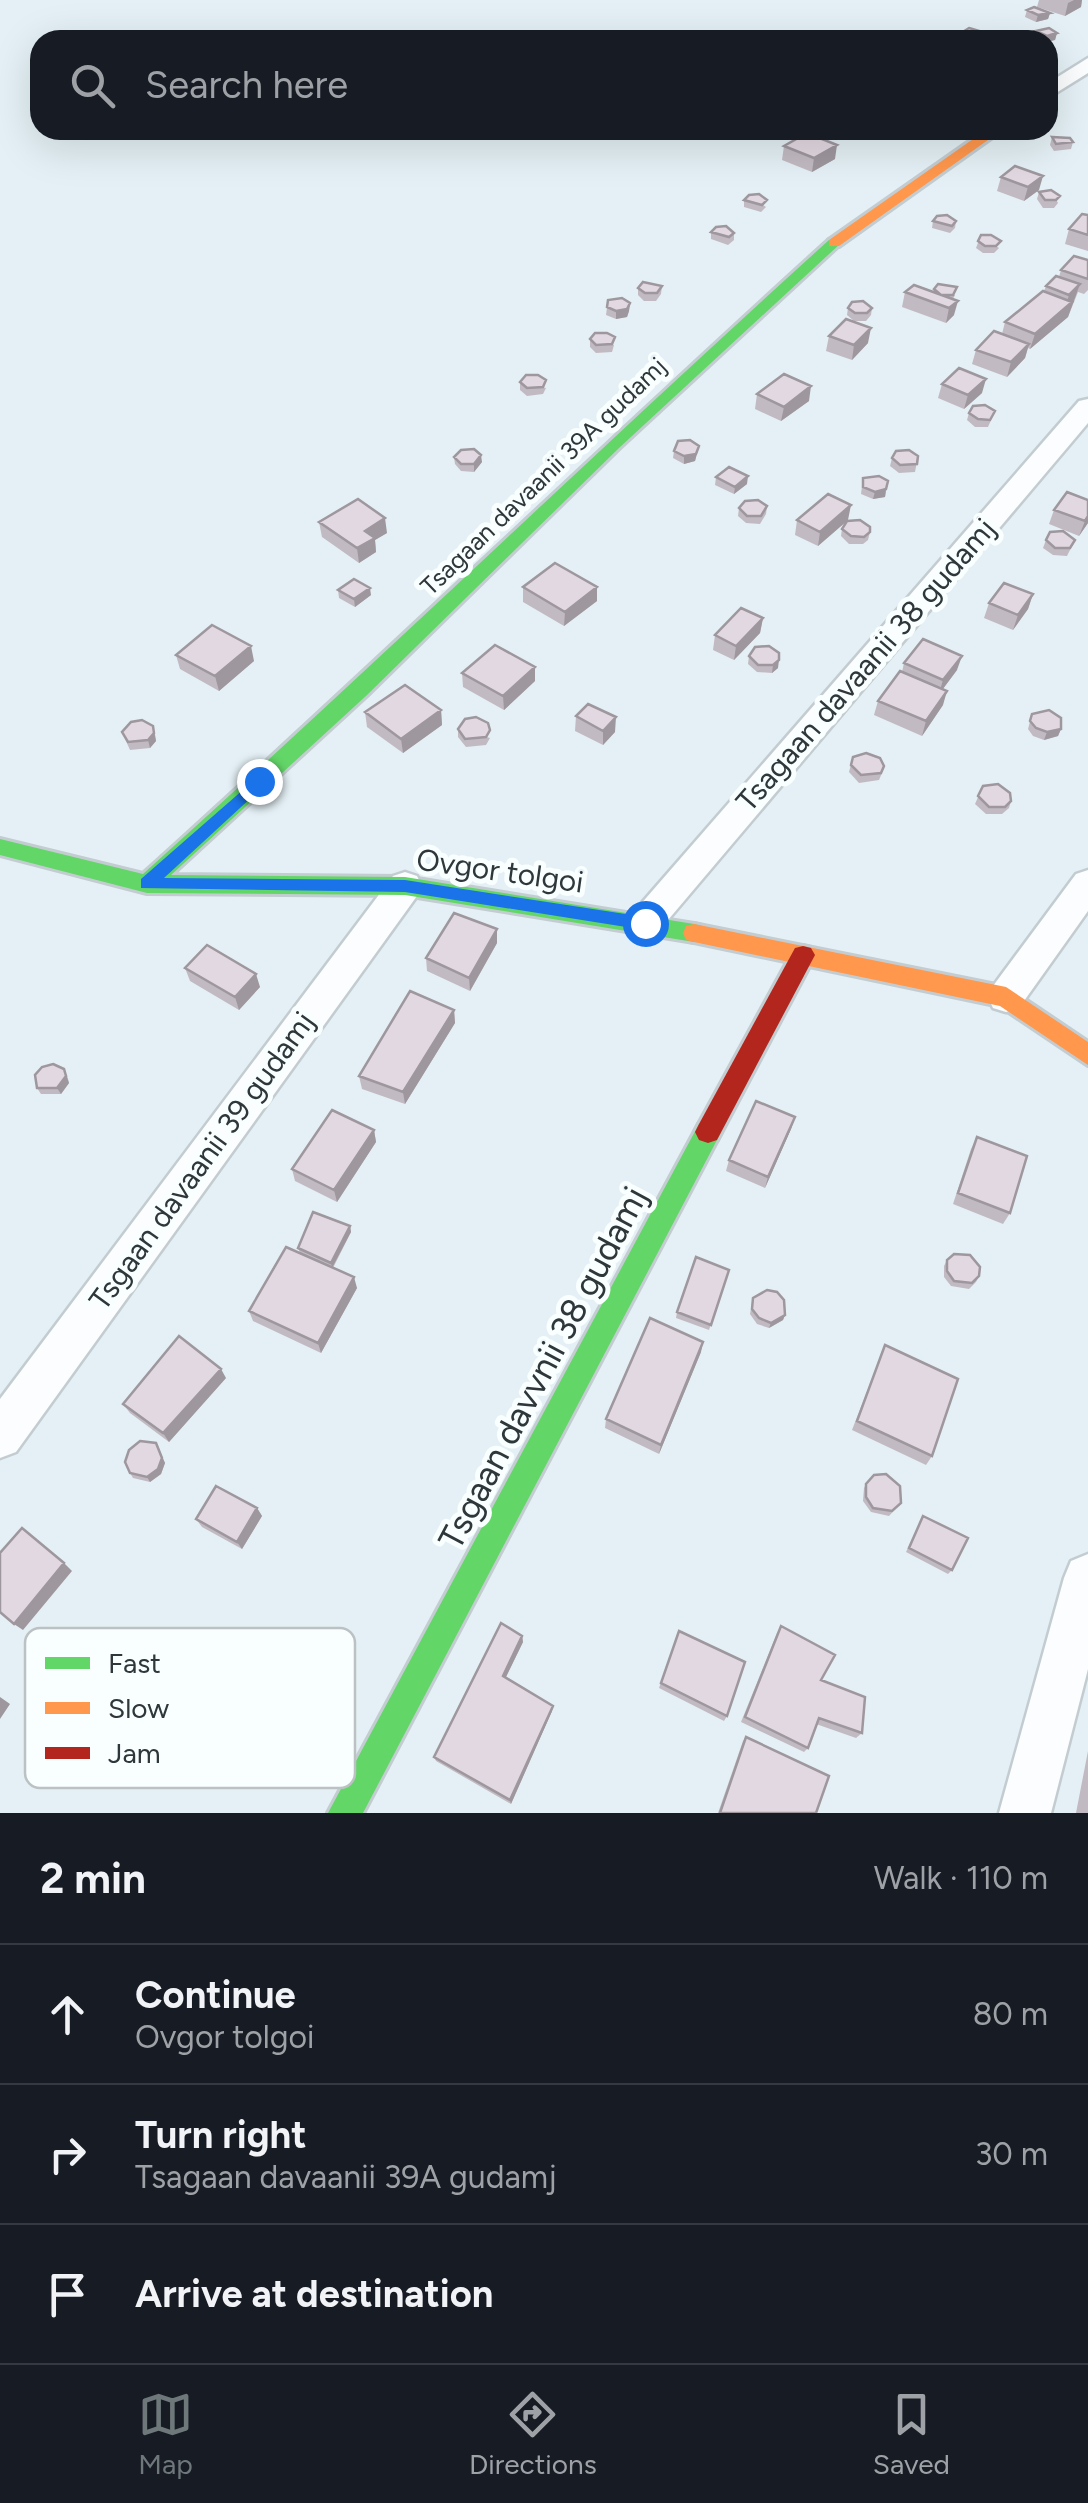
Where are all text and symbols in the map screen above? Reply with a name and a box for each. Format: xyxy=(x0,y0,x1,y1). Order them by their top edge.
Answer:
search box xyxy=(30,30,1058,140)
icon: search xyxy=(65,58,120,113)
text: Search here xyxy=(145,62,348,108)
street label: Tsagaan davaanii 39A gudamj xyxy=(414,351,672,601)
street label: Tsagaan davaanii 38 gudamj xyxy=(728,511,1003,819)
route end xyxy=(237,759,283,805)
street label: Ovgor tolgoi xyxy=(414,840,586,901)
route start xyxy=(623,901,669,947)
street label: Tsgaan davaanii 39 gudamj xyxy=(81,1004,322,1317)
street label: Tsgaan davvnii 38 gudamj xyxy=(430,1180,656,1556)
legend xyxy=(25,1628,355,1788)
text: Fast xyxy=(108,1646,161,1680)
text: Slow xyxy=(108,1691,169,1725)
text: Jam xyxy=(108,1736,161,1770)
text: 2 min xyxy=(40,1853,146,1904)
text: Walk · 110 m xyxy=(874,1859,1048,1897)
text: Continue xyxy=(135,1972,296,2018)
icon: ahead xyxy=(40,1987,95,2042)
text: 80 m xyxy=(973,1995,1048,2033)
text: Ovgor tolgoi xyxy=(135,2018,315,2056)
text: Turn right xyxy=(135,2112,307,2158)
icon: right xyxy=(40,2127,95,2182)
text: 30 m xyxy=(975,2135,1048,2173)
text: Tsagaan davaanii 39A gudamj xyxy=(135,2158,557,2196)
icon: arrive xyxy=(40,2267,95,2322)
text: Arrive at destination xyxy=(135,2271,493,2317)
tab: Map xyxy=(138,2387,193,2481)
tab: Directions xyxy=(469,2387,597,2481)
tab: Saved xyxy=(873,2387,950,2481)

